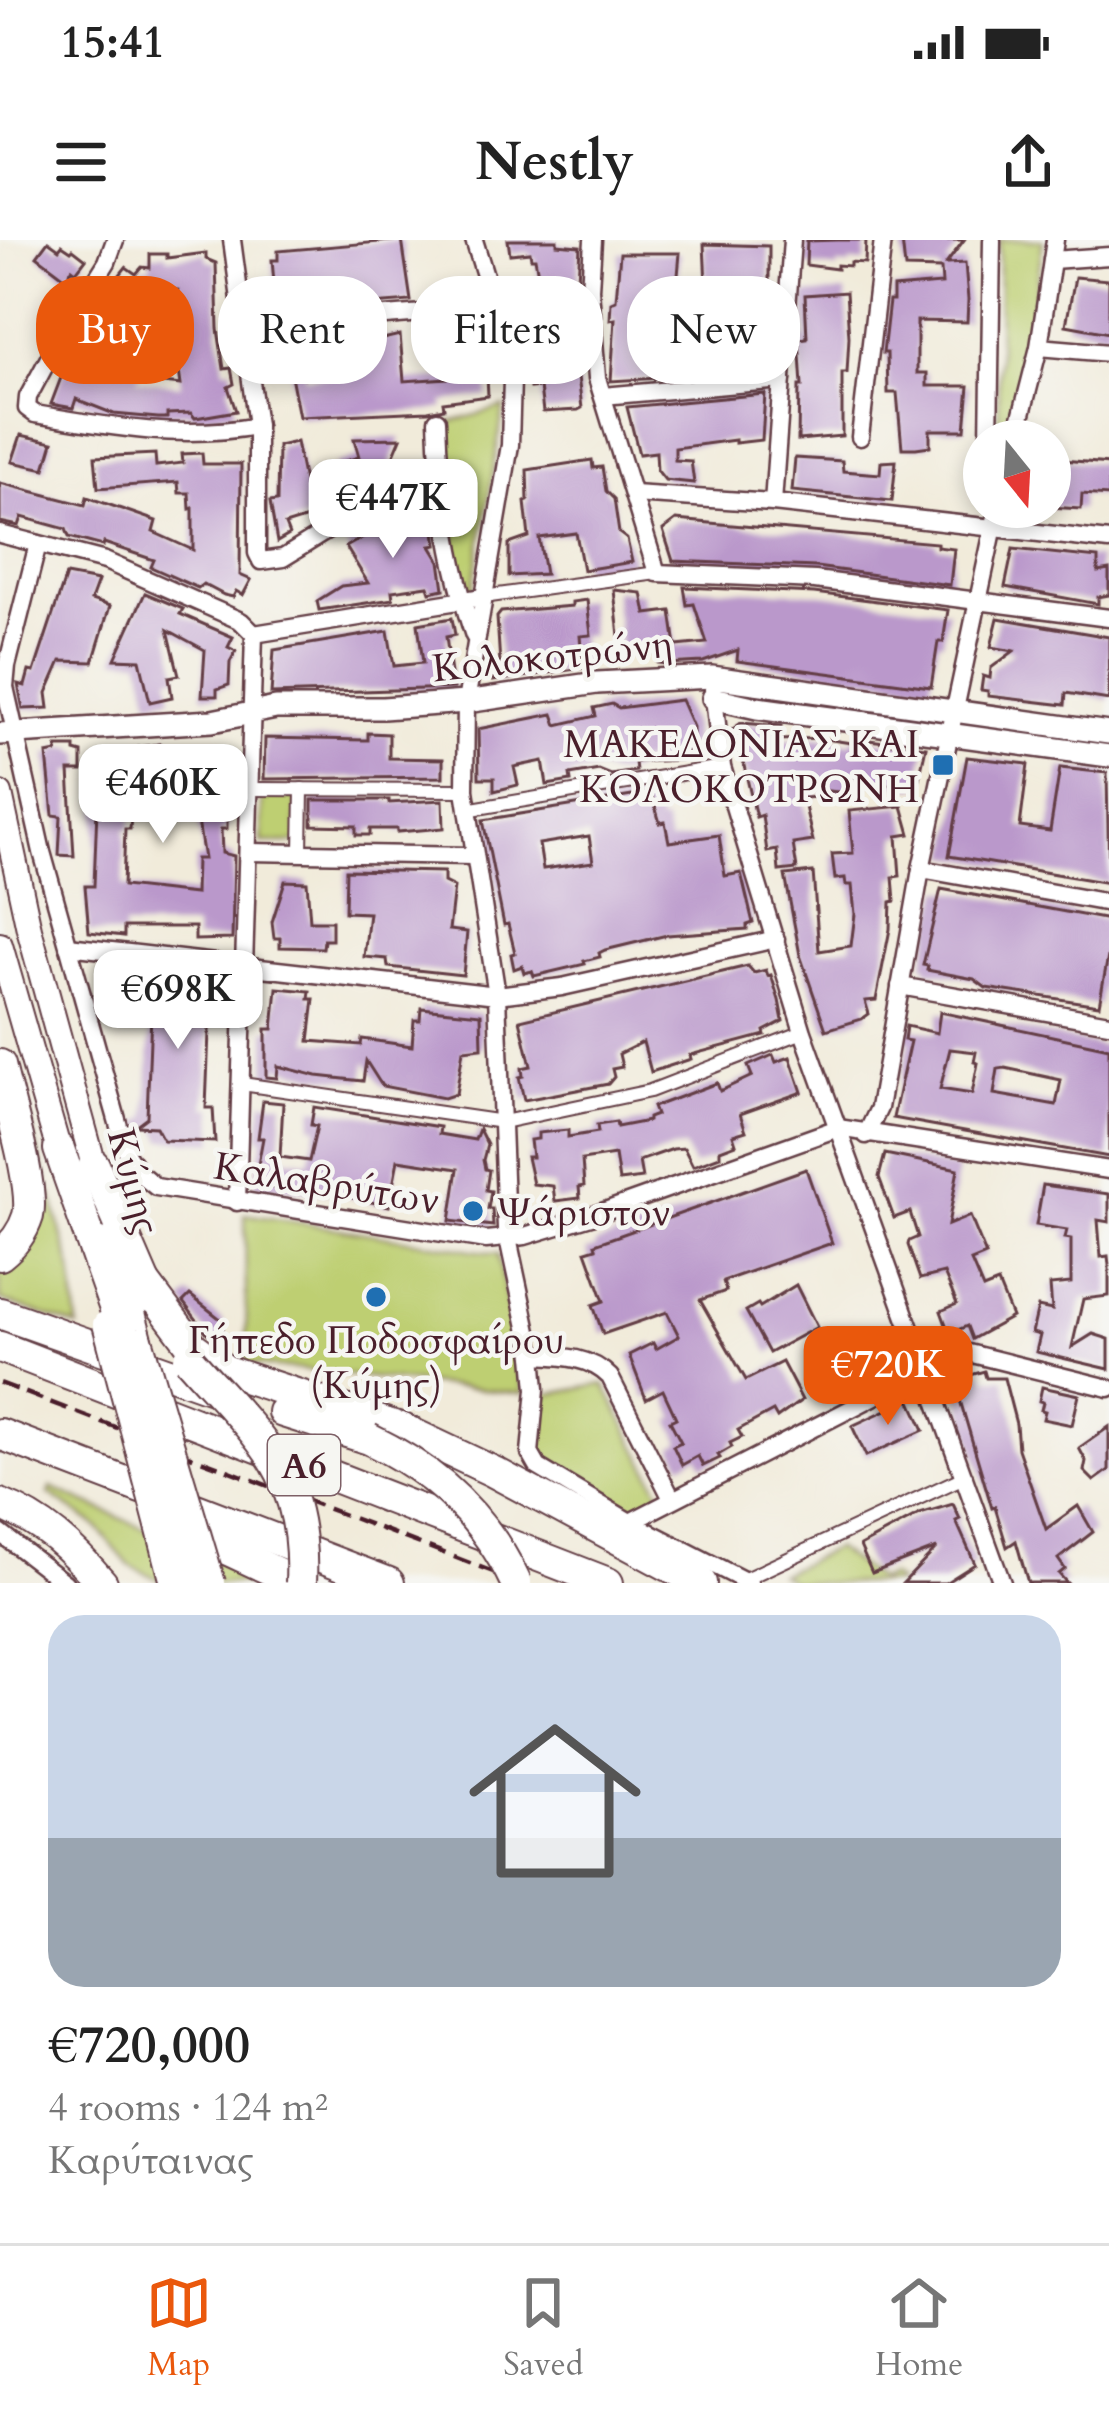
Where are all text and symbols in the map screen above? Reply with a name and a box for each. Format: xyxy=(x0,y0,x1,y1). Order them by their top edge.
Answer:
text: 15:41 xyxy=(60,12,165,73)
text: Nestly xyxy=(475,126,634,199)
icon: menu xyxy=(48,129,114,195)
icon: share xyxy=(995,129,1061,195)
chip: Buy xyxy=(36,276,194,384)
chip: Rent xyxy=(218,276,387,384)
chip: Filters xyxy=(411,276,603,384)
chip: New xyxy=(627,276,800,384)
north arrow xyxy=(963,420,1071,528)
map controls xyxy=(963,420,1071,528)
pin: €447K xyxy=(309,459,477,561)
text: €447K xyxy=(336,471,450,524)
street label: Κολοκοτρώνη xyxy=(430,618,675,695)
place label: ΜΑΚΕΔΟΝΙΑΣ ΚΑΙ ΚΟΛΟΚΟΤΡΩΝΗ xyxy=(563,718,919,816)
pin: €460K xyxy=(79,744,247,846)
marker: ΜΑΚΕΔΟΝΙΑΣ ΚΑΙ ΚΟΛΟΚΟΤΡΩΝΗ xyxy=(930,752,956,778)
text: €460K xyxy=(106,756,220,809)
pin: €698K xyxy=(94,950,262,1052)
text: €698K xyxy=(121,962,235,1015)
street label: Κύμης xyxy=(94,1123,173,1240)
street label: Καλαβρύτων xyxy=(210,1140,443,1227)
place label: Ψάριστον xyxy=(497,1186,671,1239)
marker: Ψάριστον xyxy=(460,1198,486,1224)
marker: Γήπεδο Ποδοσφαίρου (Κύμης) xyxy=(363,1284,389,1310)
place label: Γήπεδο Ποδοσφαίρου (Κύμης) xyxy=(188,1314,564,1412)
pin: €720K xyxy=(804,1326,972,1428)
text: €720K xyxy=(831,1338,945,1391)
road number: Α6 xyxy=(268,1435,340,1495)
icon: home xyxy=(447,1693,663,1909)
text: €720,000 xyxy=(48,2011,250,2081)
text: 4 rooms · 124 m² xyxy=(48,2081,328,2134)
text: Καρύταινας xyxy=(48,2134,254,2187)
tab: Map xyxy=(146,2270,212,2387)
tab: Saved xyxy=(503,2270,583,2387)
tab: Home xyxy=(875,2270,963,2387)

